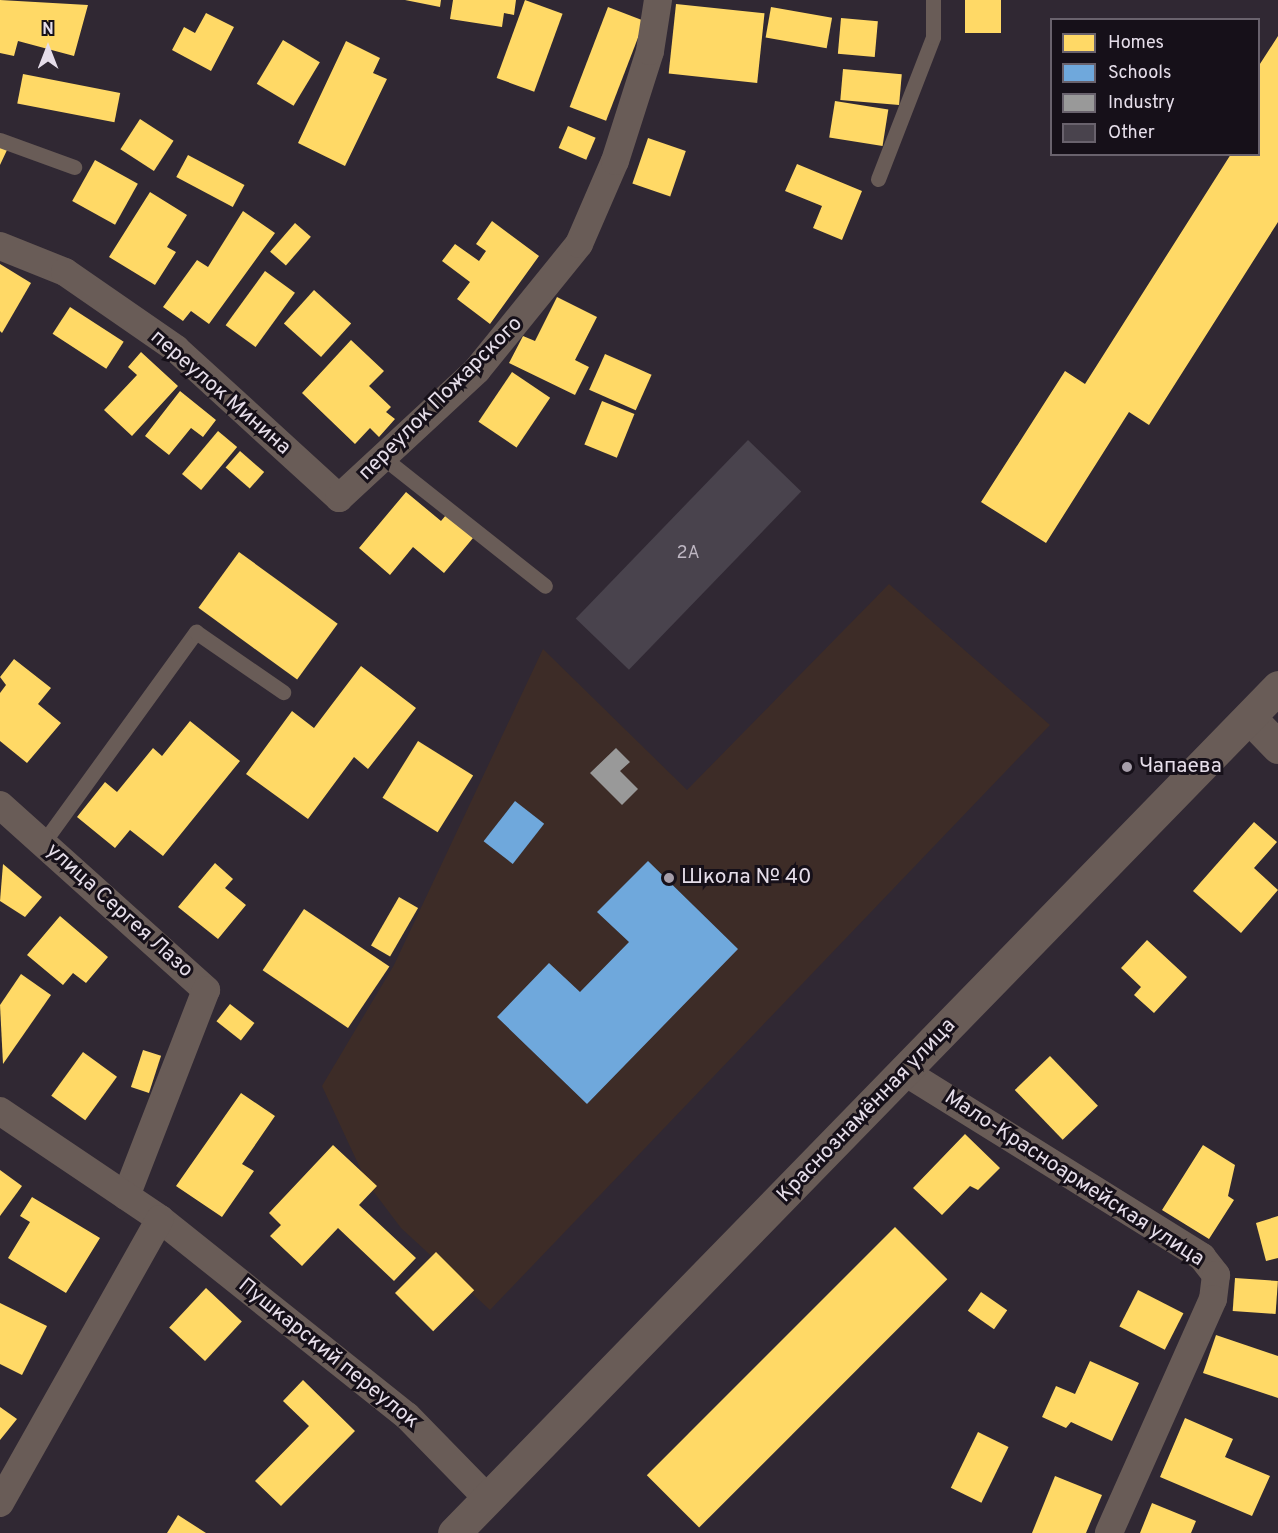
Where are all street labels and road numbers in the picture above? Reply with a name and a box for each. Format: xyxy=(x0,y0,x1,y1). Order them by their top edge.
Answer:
street label: переулок Пожарского xyxy=(354,312,528,486)
street label: переулок Минина xyxy=(145,325,295,461)
street label: улица Сергея Лазо xyxy=(40,838,198,984)
street label: Краснознамённая улица xyxy=(772,1014,962,1208)
street label: Мало-Красноармейская улица xyxy=(939,1085,1209,1273)
street label: Пушкарский переулок xyxy=(233,1273,423,1435)

